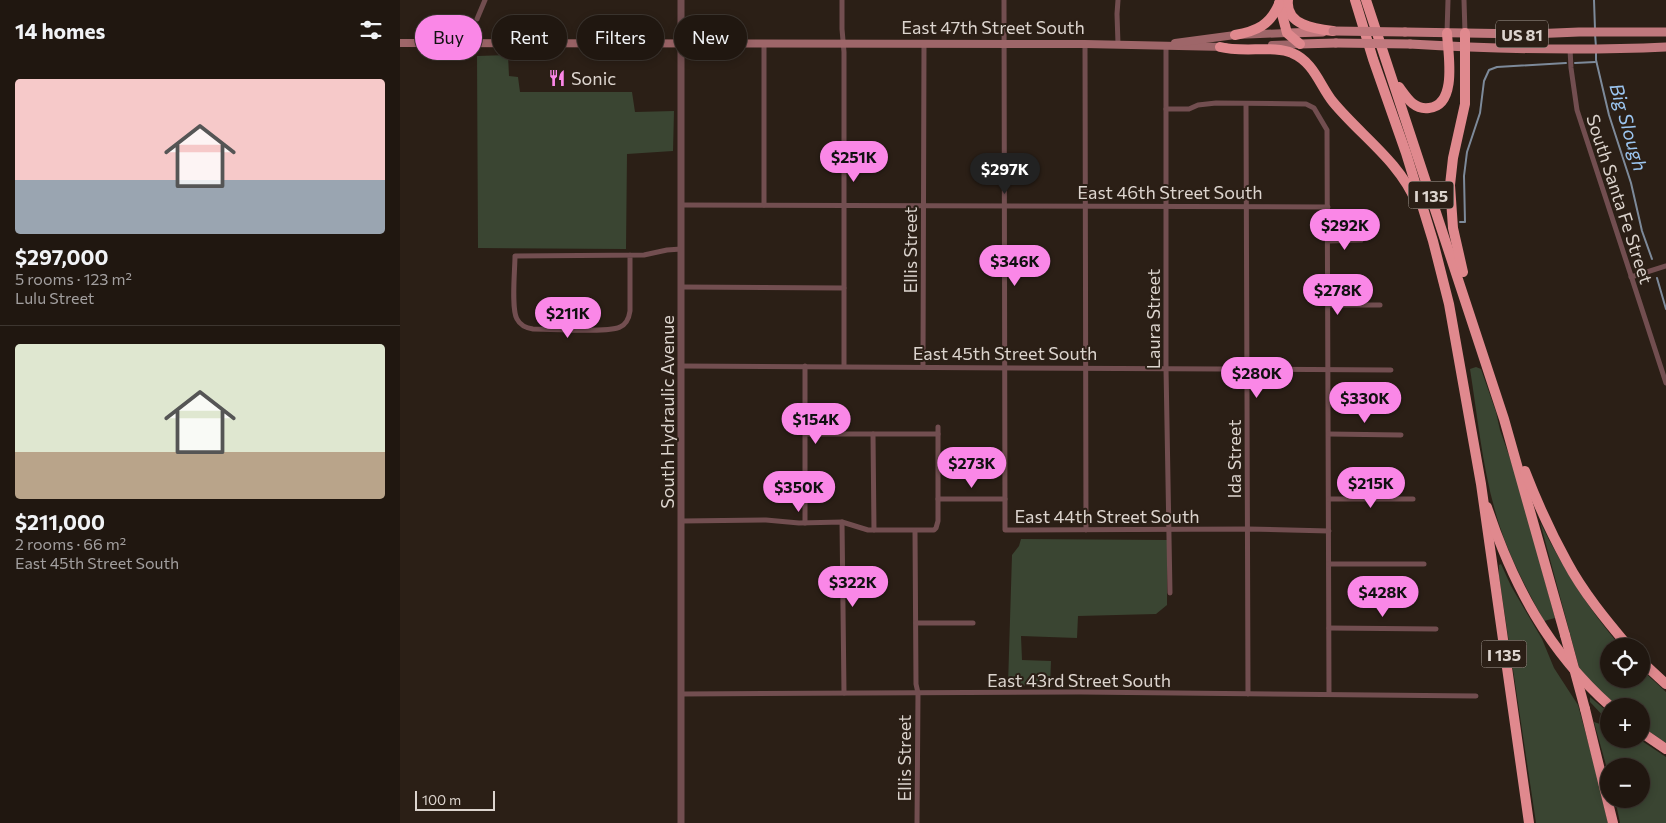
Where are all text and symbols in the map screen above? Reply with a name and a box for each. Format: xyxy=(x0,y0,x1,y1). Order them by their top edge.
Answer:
chip: Buy xyxy=(415,15,482,60)
chip: Rent xyxy=(492,15,567,60)
chip: Filters xyxy=(577,15,664,60)
chip: New xyxy=(674,15,747,60)
icon: filters xyxy=(357,16,385,44)
street label: East 47th Street South xyxy=(901,16,1085,38)
text: 14 homes xyxy=(15,18,105,43)
road number: US 81 xyxy=(1496,20,1548,48)
place label: Sonic xyxy=(571,67,616,89)
restaurant icon: Sonic xyxy=(547,68,567,88)
water label: Big Slough xyxy=(1606,80,1653,174)
icon: home xyxy=(155,111,245,201)
street label: South Santa Fe Street xyxy=(1582,112,1658,286)
pin: $251K xyxy=(819,140,889,183)
text: $251K xyxy=(831,147,877,166)
pin: $297K xyxy=(970,152,1040,195)
text: $297K xyxy=(981,159,1029,178)
street label: East 46th Street South xyxy=(1077,181,1263,203)
road number: I 135 xyxy=(1408,182,1454,208)
street label: Ellis Street xyxy=(899,207,921,293)
pin: $292K xyxy=(1310,208,1380,251)
text: $292K xyxy=(1321,215,1369,234)
text: $297,000 xyxy=(15,244,108,269)
pin: $346K xyxy=(980,244,1050,287)
text: $346K xyxy=(990,251,1040,270)
text: 5 rooms · 123 m² xyxy=(15,269,132,288)
street label: Laura Street xyxy=(1142,269,1164,369)
pin: $278K xyxy=(1303,274,1373,316)
text: $278K xyxy=(1314,280,1362,299)
text: Lulu Street xyxy=(15,288,94,307)
pin: $211K xyxy=(533,296,603,339)
text: $211K xyxy=(546,303,590,322)
street label: South Hydraulic Avenue xyxy=(656,315,678,509)
street label: East 45th Street South xyxy=(913,342,1097,364)
pin: $280K xyxy=(1222,356,1292,399)
text: $280K xyxy=(1232,363,1282,382)
icon: home xyxy=(155,377,245,467)
pin: $330K xyxy=(1330,382,1400,424)
text: $330K xyxy=(1340,388,1390,407)
pin: $154K xyxy=(781,402,851,445)
text: $154K xyxy=(793,409,839,428)
street label: Ida Street xyxy=(1223,419,1245,499)
pin: $273K xyxy=(937,446,1007,489)
text: $273K xyxy=(948,453,996,472)
pin: $215K xyxy=(1336,466,1406,509)
pin: $350K xyxy=(764,470,834,513)
text: $215K xyxy=(1348,473,1394,492)
text: $350K xyxy=(774,477,824,496)
street label: East 44th Street South xyxy=(1014,505,1200,527)
text: $211,000 xyxy=(15,509,105,534)
text: 2 rooms · 66 m² xyxy=(15,534,126,553)
text: East 45th Street South xyxy=(15,553,179,572)
pin: $322K xyxy=(818,566,888,608)
text: $322K xyxy=(829,572,877,591)
pin: $428K xyxy=(1348,576,1418,618)
text: $428K xyxy=(1359,582,1407,601)
map controls xyxy=(1600,638,1650,808)
button: locate xyxy=(1600,638,1650,688)
road number: I 135 xyxy=(1482,641,1526,668)
street label: East 43rd Street South xyxy=(987,669,1171,691)
button: + xyxy=(1600,698,1650,748)
street label: Ellis Street xyxy=(893,715,915,801)
button: − xyxy=(1600,758,1650,808)
scale bar xyxy=(415,788,495,811)
text: 100 m xyxy=(422,791,461,808)

